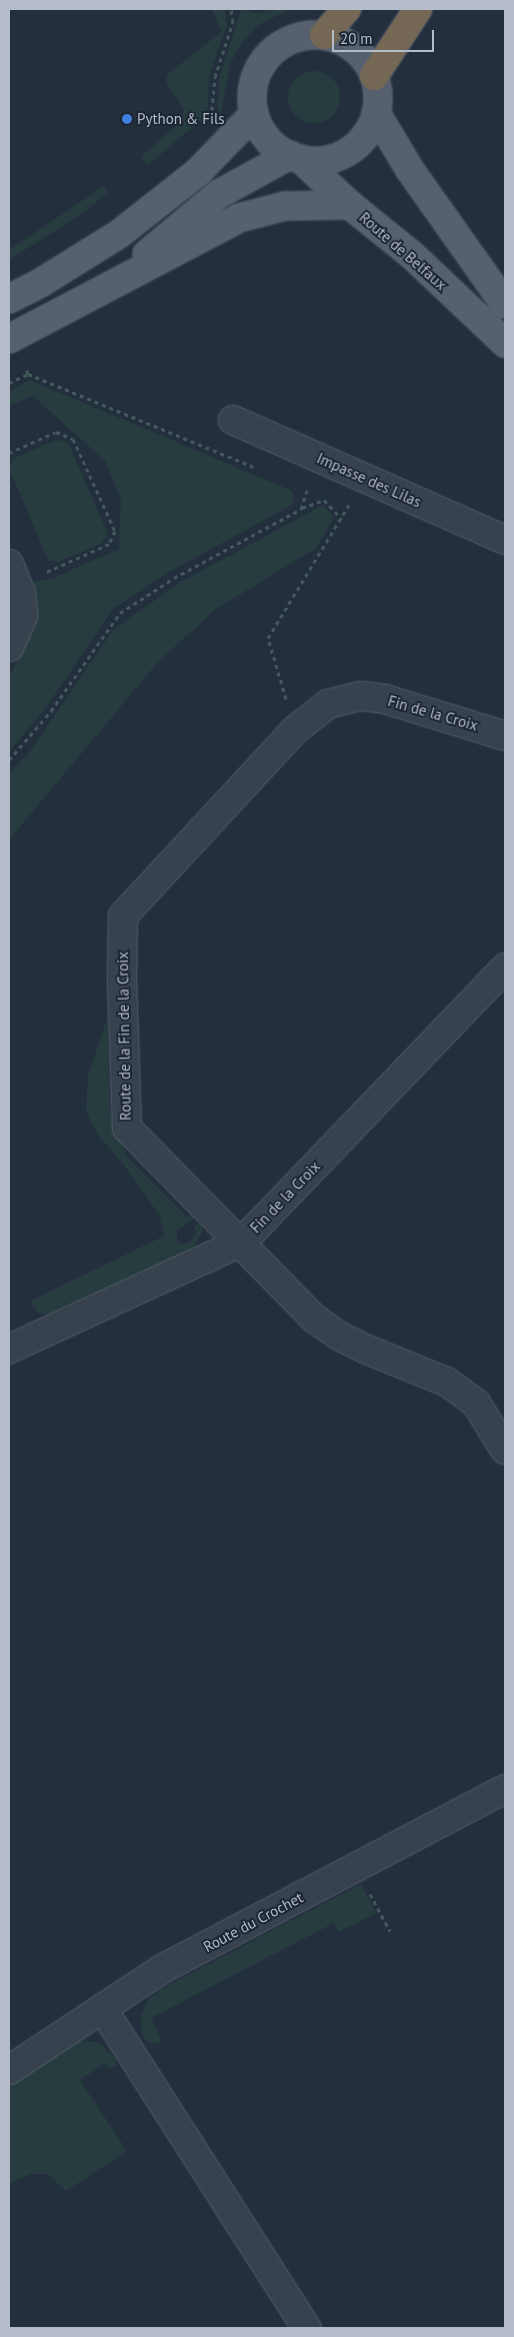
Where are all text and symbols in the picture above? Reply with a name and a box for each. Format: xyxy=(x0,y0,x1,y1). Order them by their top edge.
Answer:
scale bar xyxy=(334,20,436,52)
text: 20 m xyxy=(340,29,373,48)
place label: Python & Fils xyxy=(137,110,225,128)
marker: Python & Fils xyxy=(121,113,133,125)
street label: Route de Belfaux xyxy=(356,208,450,294)
street label: Impasse des Lilas xyxy=(314,449,424,511)
street label: Fin de la Croix xyxy=(386,692,480,734)
street label: Route de la Fin de la Croix xyxy=(114,951,134,1121)
street label: Fin de la Croix xyxy=(246,1157,324,1237)
street label: Route du Crochet xyxy=(200,1888,306,1956)

